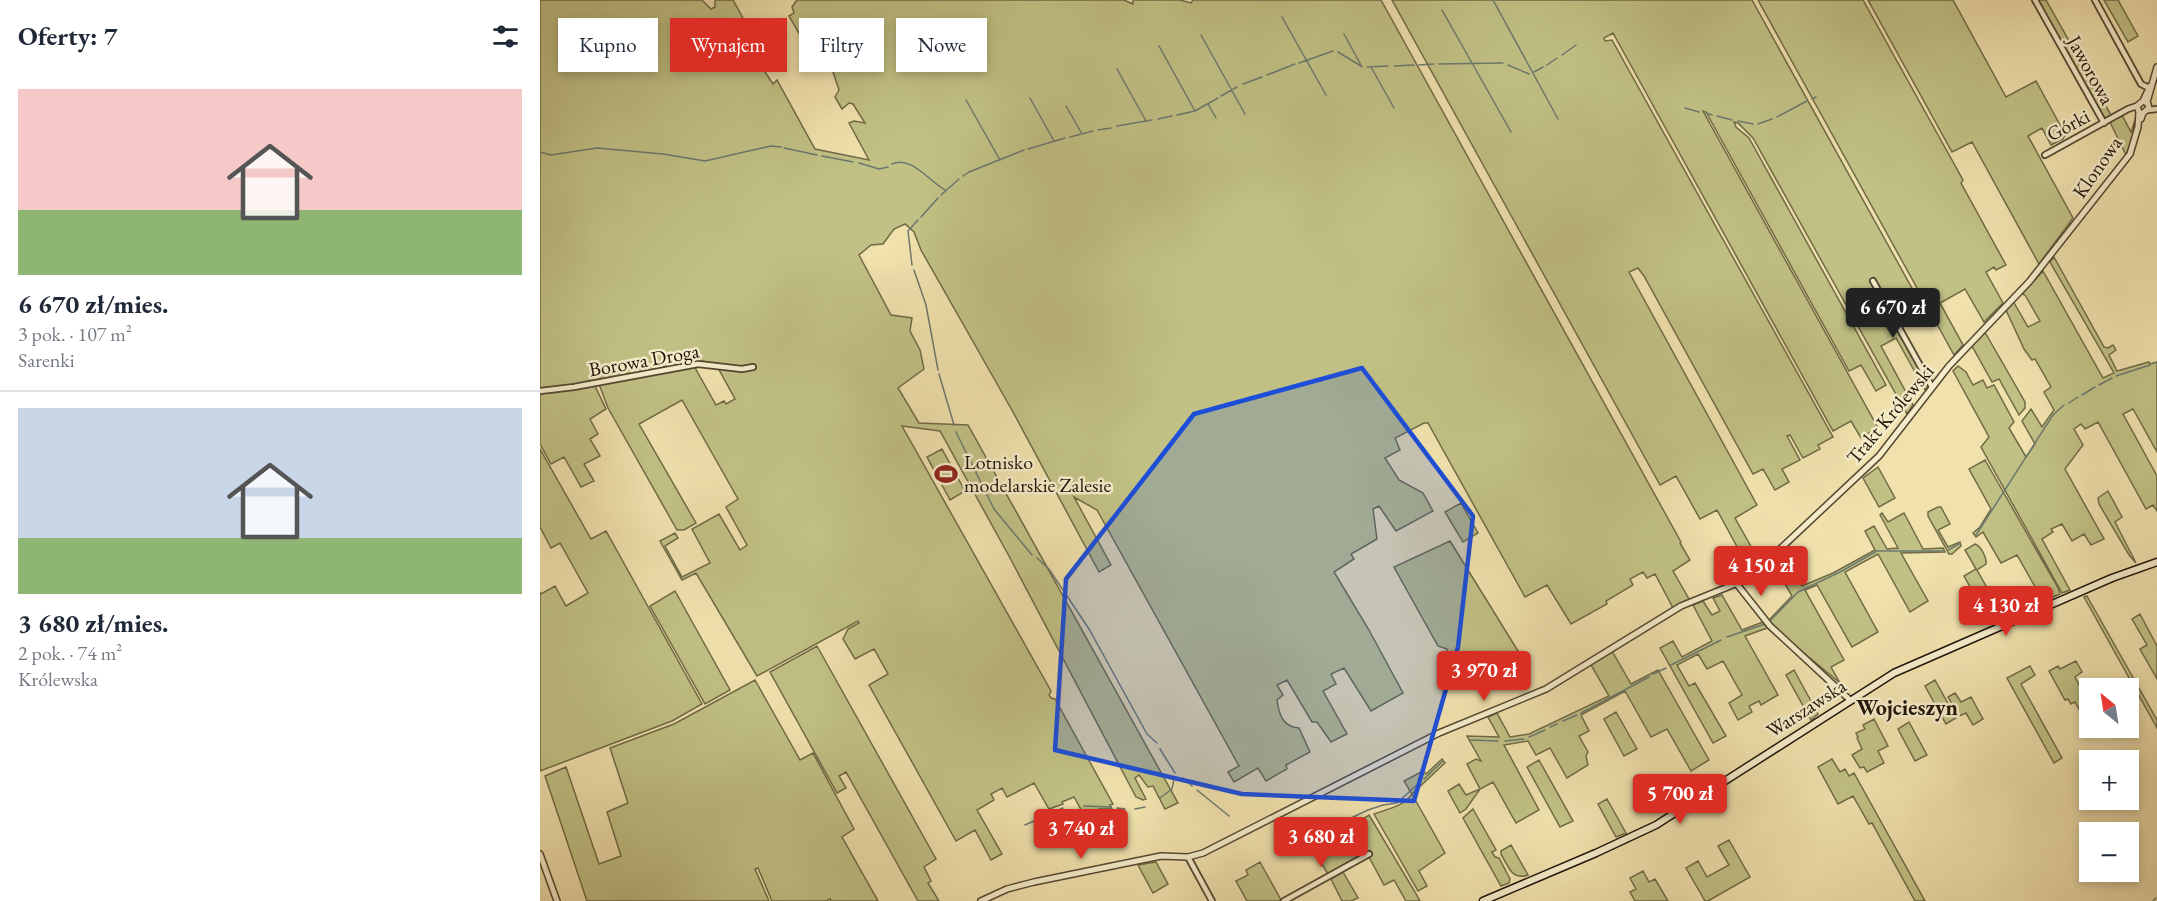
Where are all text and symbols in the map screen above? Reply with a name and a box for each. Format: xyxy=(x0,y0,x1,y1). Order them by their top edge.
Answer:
chip: Kupno xyxy=(558,18,658,72)
chip: Wynajem xyxy=(670,18,787,72)
chip: Filtry xyxy=(799,18,884,72)
chip: Nowe xyxy=(896,18,987,72)
text: Oferty: 7 xyxy=(18,19,118,53)
icon: filters xyxy=(489,20,522,53)
street label: Jaworowa xyxy=(2060,29,2121,109)
street label: Górki xyxy=(2042,103,2094,147)
icon: home xyxy=(216,128,324,236)
street label: Klonowa xyxy=(2066,131,2128,203)
text: 6 670 zł/mies. xyxy=(18,287,168,321)
pin: 6 670 zł xyxy=(1831,288,1955,339)
text: 6 670 zł xyxy=(1860,294,1926,320)
text: 3 pok. · 107 m² xyxy=(18,321,132,347)
street label: Borowa Droga xyxy=(587,338,701,382)
text: Sarenki xyxy=(18,347,75,373)
street label: Trakt Królewski xyxy=(1841,359,1939,469)
icon: home xyxy=(216,447,324,555)
place label: Lotnisko modelarskie Zalesie xyxy=(964,449,1111,498)
sports icon: Lotnisko modelarskie Zalesie xyxy=(933,461,959,487)
pin: 4 150 zł xyxy=(1699,546,1823,597)
text: 4 150 zł xyxy=(1728,552,1794,578)
pin: 4 130 zł xyxy=(1944,586,2068,637)
text: 4 130 zł xyxy=(1973,592,2039,618)
text: 3 680 zł/mies. xyxy=(18,606,168,640)
text: 2 pok. · 74 m² xyxy=(18,640,122,666)
pin: 3 970 zł xyxy=(1422,651,1546,702)
text: 3 970 zł xyxy=(1451,657,1517,683)
text: Królewska xyxy=(18,666,98,692)
street label: Warszawska xyxy=(1761,673,1851,743)
north arrow xyxy=(2079,678,2139,738)
map controls xyxy=(2079,678,2139,882)
district label: Wojcieszyn xyxy=(1856,693,1959,722)
button: + xyxy=(2079,750,2139,810)
pin: 5 700 zł xyxy=(1618,774,1742,825)
text: 5 700 zł xyxy=(1647,780,1713,806)
pin: 3 740 zł xyxy=(1019,809,1143,860)
text: 3 740 zł xyxy=(1048,815,1114,841)
pin: 3 680 zł xyxy=(1259,817,1383,868)
button: − xyxy=(2079,822,2139,882)
text: 3 680 zł xyxy=(1288,823,1354,849)

